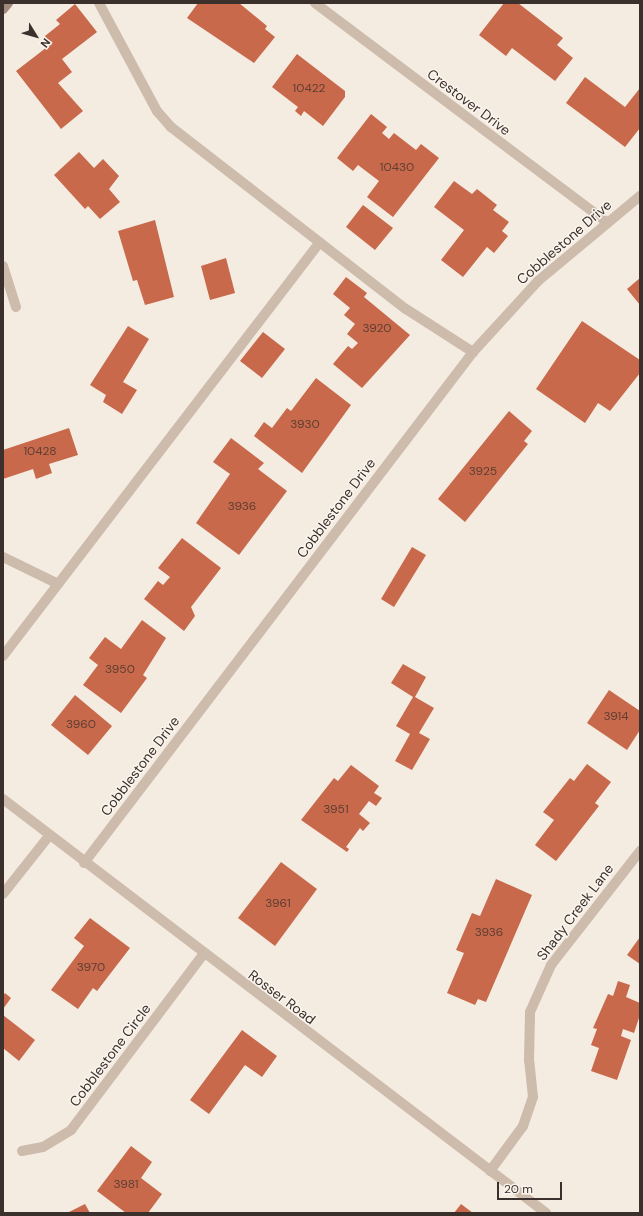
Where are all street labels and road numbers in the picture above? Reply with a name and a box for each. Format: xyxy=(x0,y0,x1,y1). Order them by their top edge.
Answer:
street label: Crestover Drive xyxy=(424,65,514,139)
street label: Cobblestone Drive xyxy=(513,196,615,288)
street label: Cobblestone Drive xyxy=(293,455,379,561)
street label: Cobblestone Drive xyxy=(97,713,183,819)
street label: Shady Creek Lane xyxy=(533,860,617,964)
street label: Rosser Road xyxy=(245,966,319,1028)
street label: Cobblestone Circle xyxy=(66,1000,154,1110)

